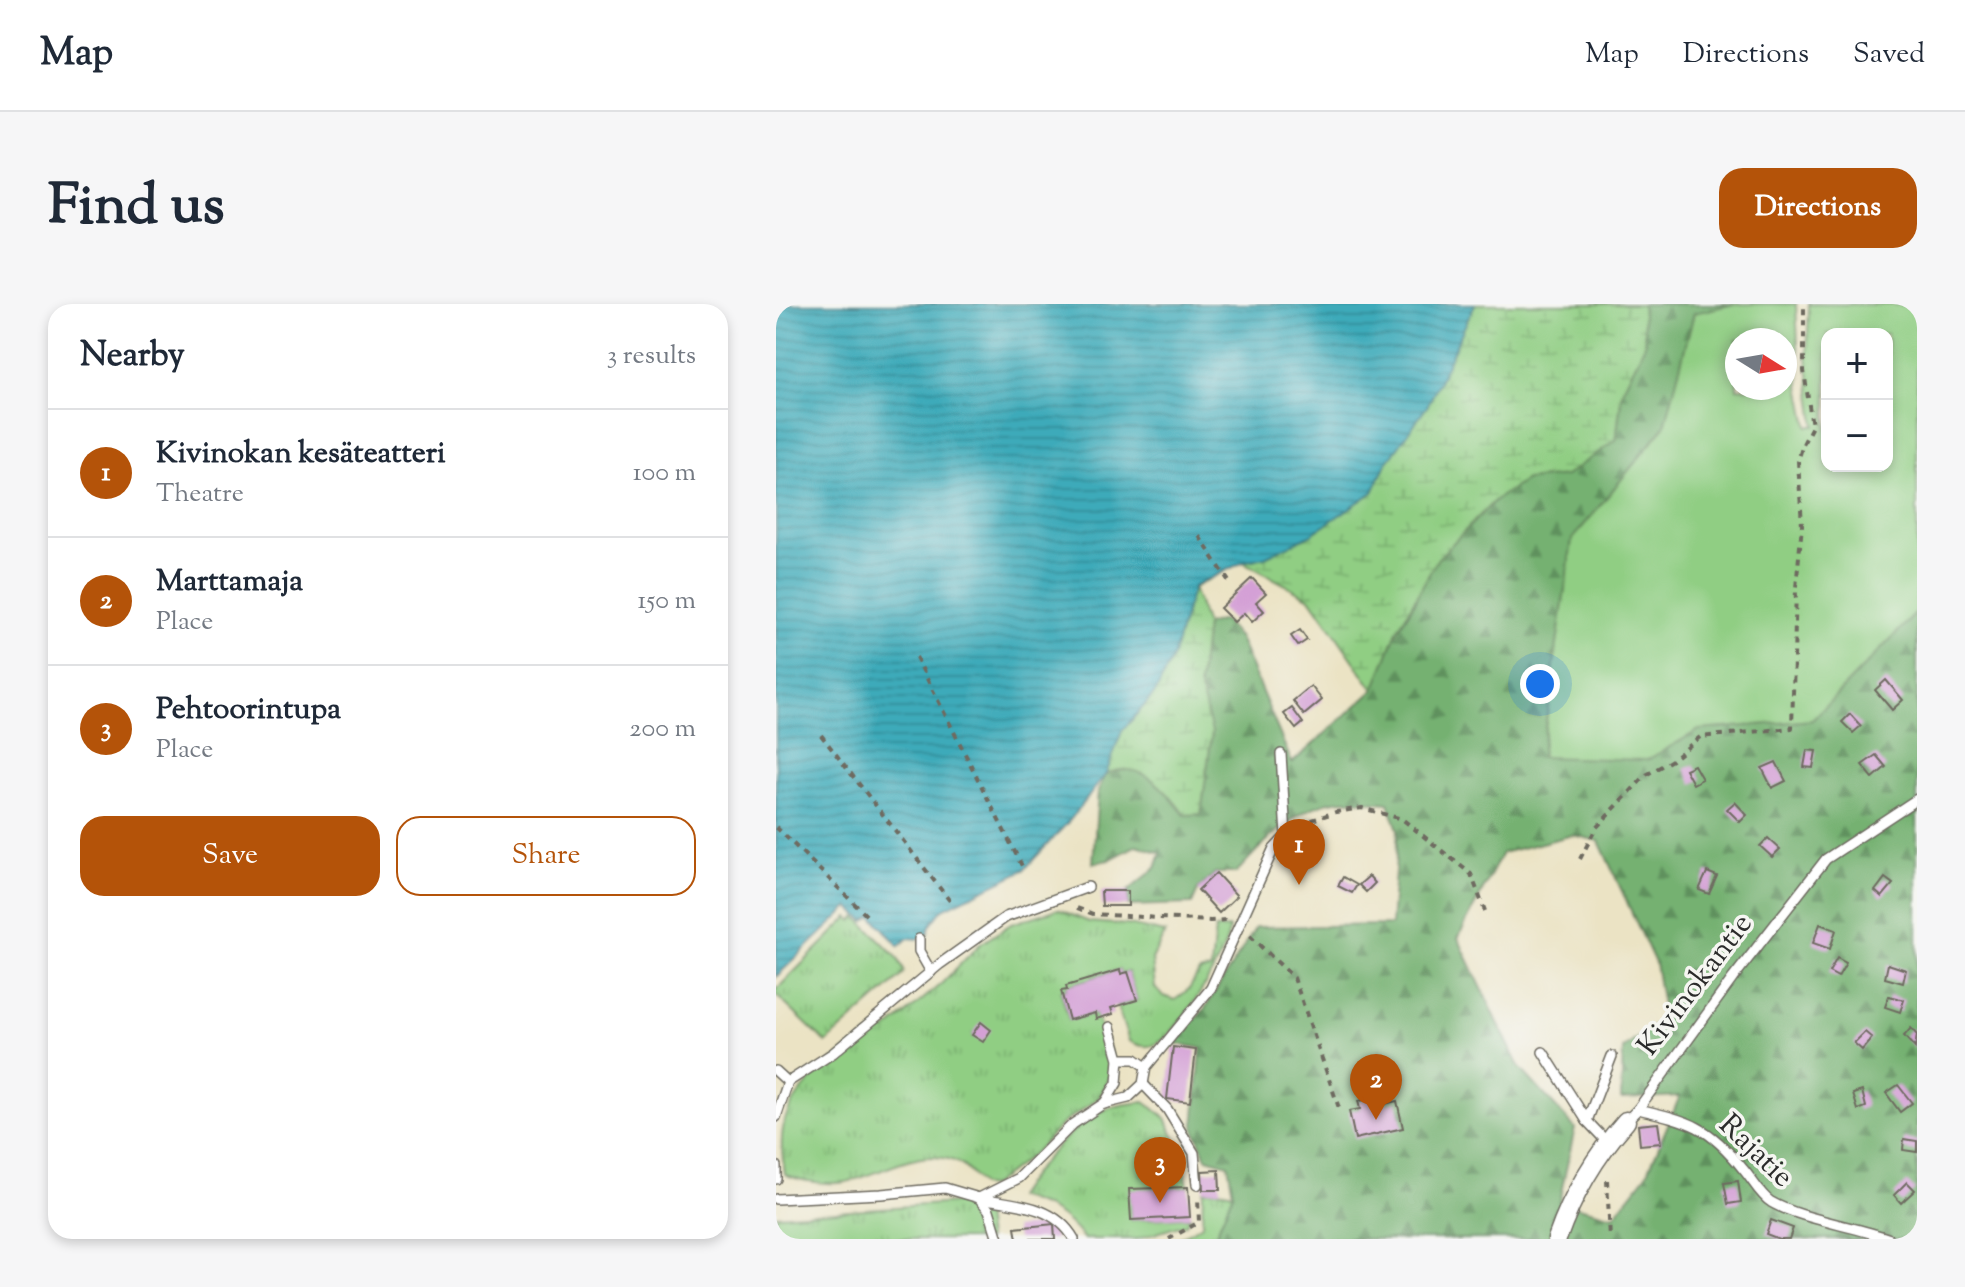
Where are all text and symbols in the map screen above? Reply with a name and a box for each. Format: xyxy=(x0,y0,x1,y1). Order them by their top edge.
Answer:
text: Map xyxy=(40,28,113,82)
text: Map xyxy=(1585,35,1639,75)
text: Directions xyxy=(1683,35,1809,75)
text: Saved xyxy=(1853,35,1925,75)
text: Find us xyxy=(48,168,224,249)
button: Directions xyxy=(1719,168,1917,248)
north arrow xyxy=(1725,328,1797,400)
map controls xyxy=(1821,328,1893,472)
button: + xyxy=(1821,328,1893,400)
text: Nearby xyxy=(80,332,185,381)
text: 3 results xyxy=(607,338,696,375)
button: − xyxy=(1821,400,1893,472)
text: Kivinokan kesäteatteri xyxy=(156,433,445,476)
text: 1 xyxy=(102,455,110,492)
text: 100 m xyxy=(633,455,696,492)
text: Theatre xyxy=(156,476,244,513)
text: Marttamaja xyxy=(156,561,303,604)
text: 2 xyxy=(100,583,112,620)
text: 150 m xyxy=(637,583,696,620)
text: Place xyxy=(156,604,213,641)
your location xyxy=(1520,664,1560,704)
text: Pehtoorintupa xyxy=(156,689,341,732)
text: 3 xyxy=(101,711,111,748)
text: 200 m xyxy=(629,711,696,748)
text: Place xyxy=(156,732,213,769)
button: Save xyxy=(80,816,380,896)
button: Share xyxy=(396,816,696,896)
pin: 1 xyxy=(1273,819,1325,885)
street label: Kivinokantie xyxy=(1628,905,1764,1066)
pin: 2 xyxy=(1350,1054,1402,1120)
street label: Rajatie xyxy=(1708,1105,1802,1198)
pin: 3 xyxy=(1134,1137,1186,1203)

